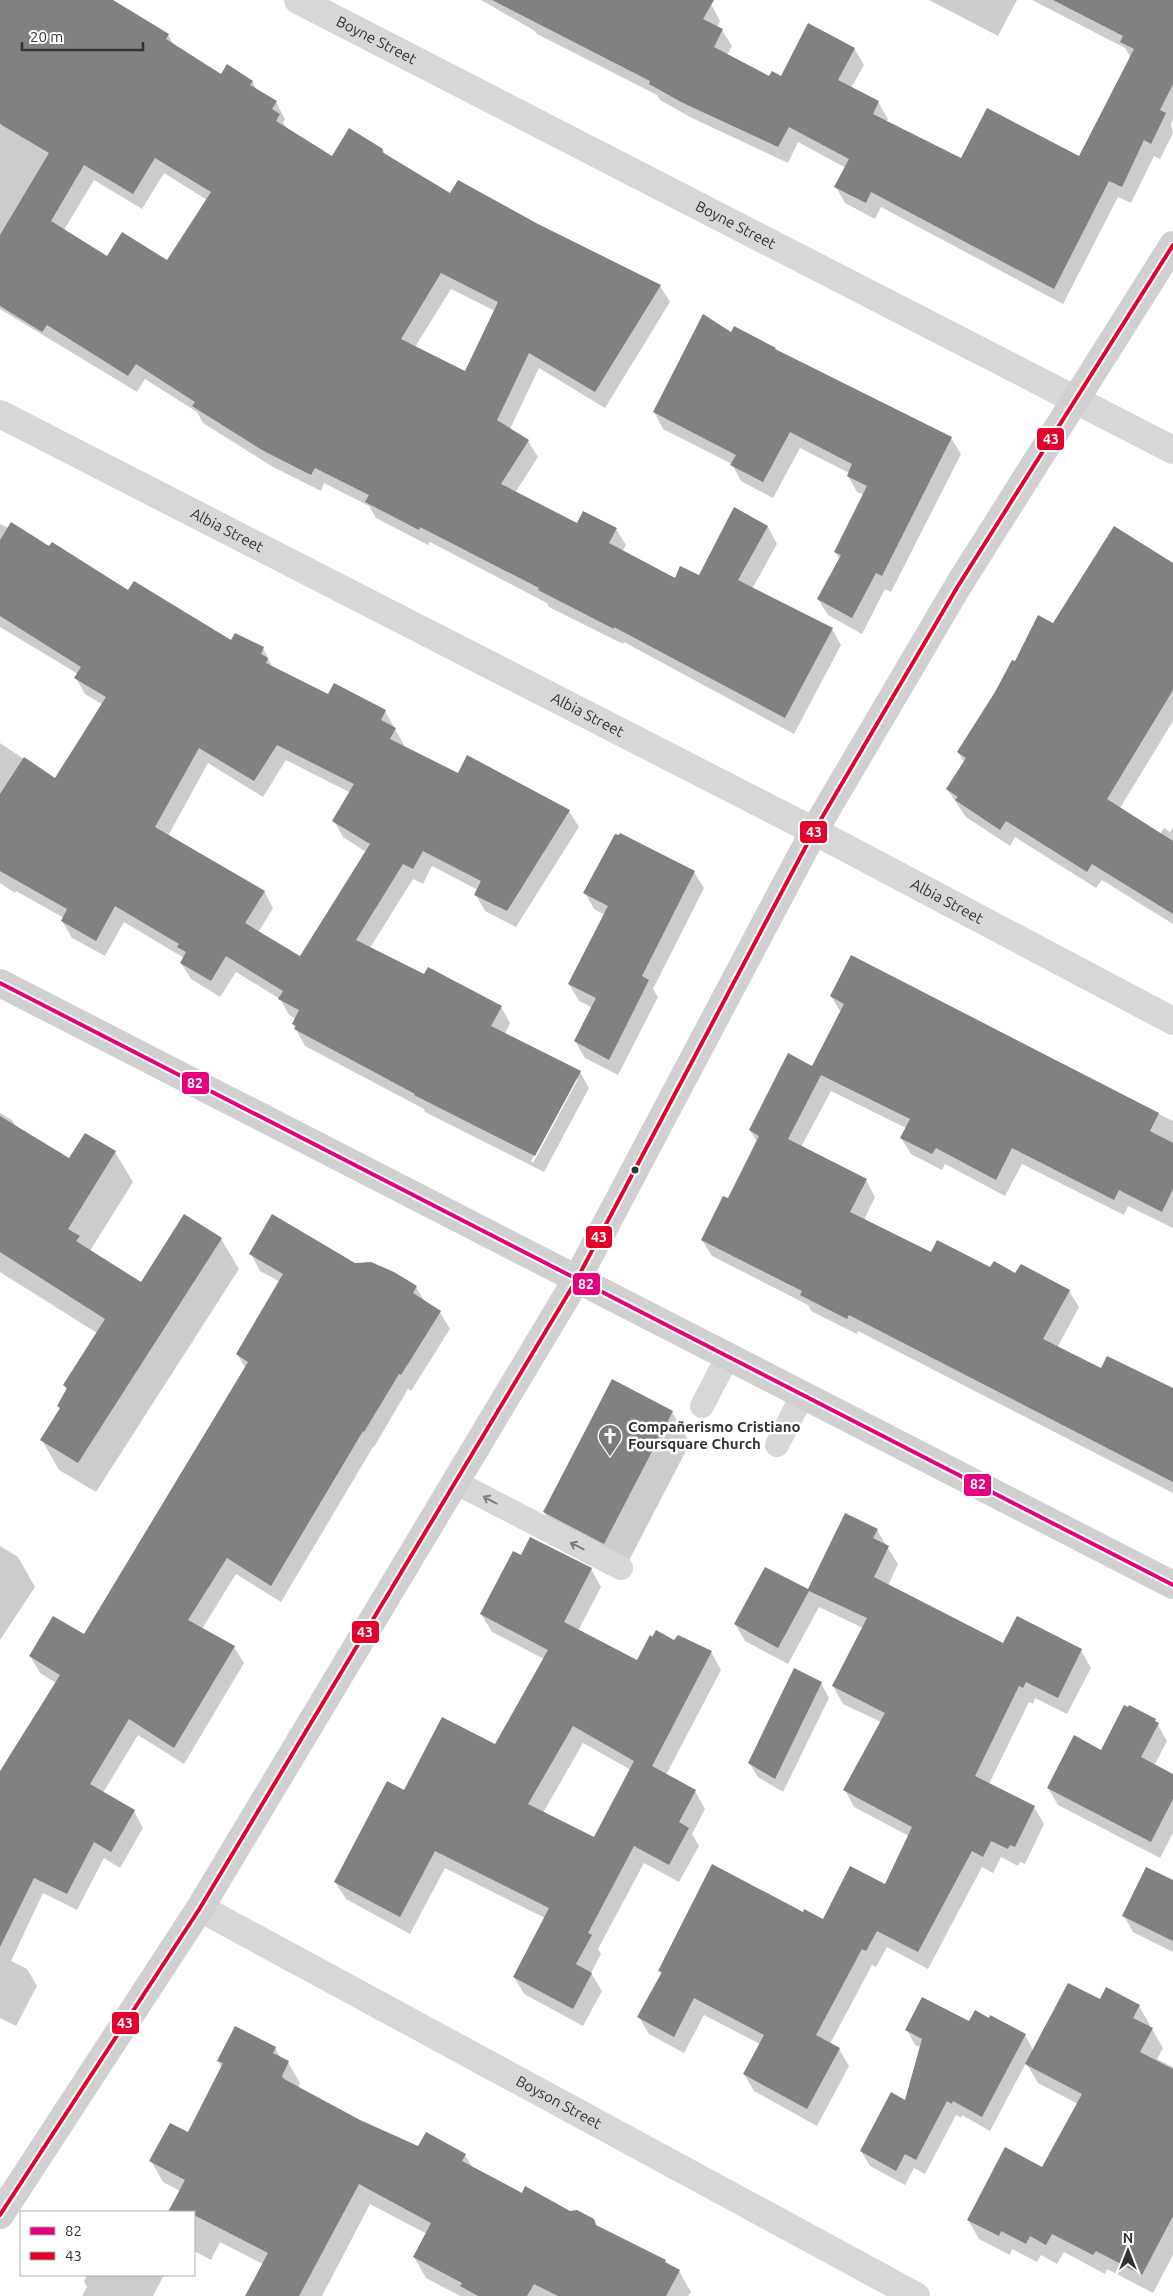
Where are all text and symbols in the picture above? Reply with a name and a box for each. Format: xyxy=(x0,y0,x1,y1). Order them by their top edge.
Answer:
street label: Boyne Street xyxy=(334,12,419,67)
scale bar xyxy=(22,20,144,52)
text: 20 m xyxy=(30,28,63,45)
street label: Boyne Street xyxy=(693,197,779,252)
line badge: 43 xyxy=(1036,427,1065,451)
text: 43 xyxy=(1043,431,1059,447)
street label: Albia Street xyxy=(188,504,266,555)
street label: Albia Street xyxy=(549,689,627,740)
line badge: 43 xyxy=(799,820,828,844)
text: 43 xyxy=(806,824,822,840)
street label: Albia Street xyxy=(908,875,986,927)
line badge: 82 xyxy=(181,1071,210,1095)
text: 82 xyxy=(187,1075,203,1091)
unlabelled marker xyxy=(630,1165,640,1175)
line badge: 43 xyxy=(585,1225,613,1249)
text: 43 xyxy=(591,1229,607,1245)
line badge: 82 xyxy=(572,1272,601,1296)
text: 82 xyxy=(578,1276,594,1292)
place label: Compañerismo Cristiano Foursquare Church xyxy=(628,1418,800,1452)
church icon: Compañerismo Cristiano Foursquare Church xyxy=(597,1423,623,1457)
line badge: 82 xyxy=(963,1473,992,1497)
text: 82 xyxy=(970,1476,986,1492)
one-way arrow xyxy=(482,1495,497,1505)
one-way arrow xyxy=(570,1541,585,1551)
line badge: 43 xyxy=(351,1620,380,1644)
text: 43 xyxy=(357,1624,373,1640)
line badge: 43 xyxy=(111,2011,140,2035)
text: 43 xyxy=(117,2015,133,2031)
street label: Boyson Street xyxy=(513,2072,605,2132)
legend xyxy=(20,2211,195,2276)
text: 82 xyxy=(65,2222,82,2239)
north arrow xyxy=(1103,2226,1153,2276)
text: N xyxy=(1123,2230,1133,2246)
text: 43 xyxy=(65,2247,82,2264)

